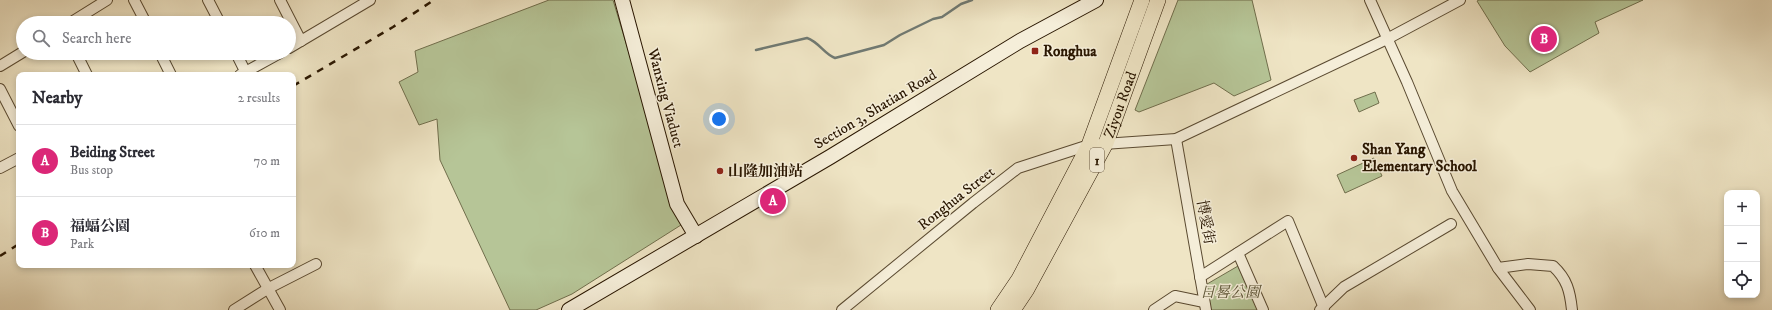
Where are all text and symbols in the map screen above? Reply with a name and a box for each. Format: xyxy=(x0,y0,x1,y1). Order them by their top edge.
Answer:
search box xyxy=(16,16,296,60)
pin: B xyxy=(1531,24,1557,54)
icon: search xyxy=(30,27,52,49)
text: Search here xyxy=(62,29,131,48)
place label: Ronghua xyxy=(1043,42,1097,61)
street label: Wanxing Viaduct xyxy=(643,45,688,150)
marker: Ronghua xyxy=(1030,46,1040,56)
street label: Section 3, Shatian Road xyxy=(810,65,940,154)
street label: Ziyou Road xyxy=(1100,69,1141,141)
text: Nearby xyxy=(32,87,82,109)
text: 2 results xyxy=(238,90,280,106)
your location xyxy=(709,109,729,129)
place label: Shan Yang Elementary School xyxy=(1362,140,1477,176)
text: Beiding Street xyxy=(70,143,155,162)
road number: 1 xyxy=(1090,148,1104,172)
text: A xyxy=(41,153,49,169)
text: 70 m xyxy=(254,153,280,169)
marker: Shan Yang Elementary School xyxy=(1349,153,1359,163)
text: Bus stop xyxy=(70,162,113,178)
place label: 山隆加油站 xyxy=(728,162,803,181)
street label: Ronghua Street xyxy=(914,162,999,234)
marker: 山隆加油站 xyxy=(715,166,725,176)
pin: A xyxy=(760,186,786,216)
map controls xyxy=(1724,190,1760,298)
button: + xyxy=(1724,190,1760,226)
street label: 博愛街 xyxy=(1192,198,1219,246)
text: 福蝠公園 xyxy=(70,217,130,236)
text: B xyxy=(41,225,49,241)
text: 610 m xyxy=(249,225,280,241)
button: − xyxy=(1724,226,1760,262)
text: Park xyxy=(70,236,94,252)
button: locate xyxy=(1724,262,1760,298)
park label: 日晷公園 xyxy=(1200,283,1262,302)

